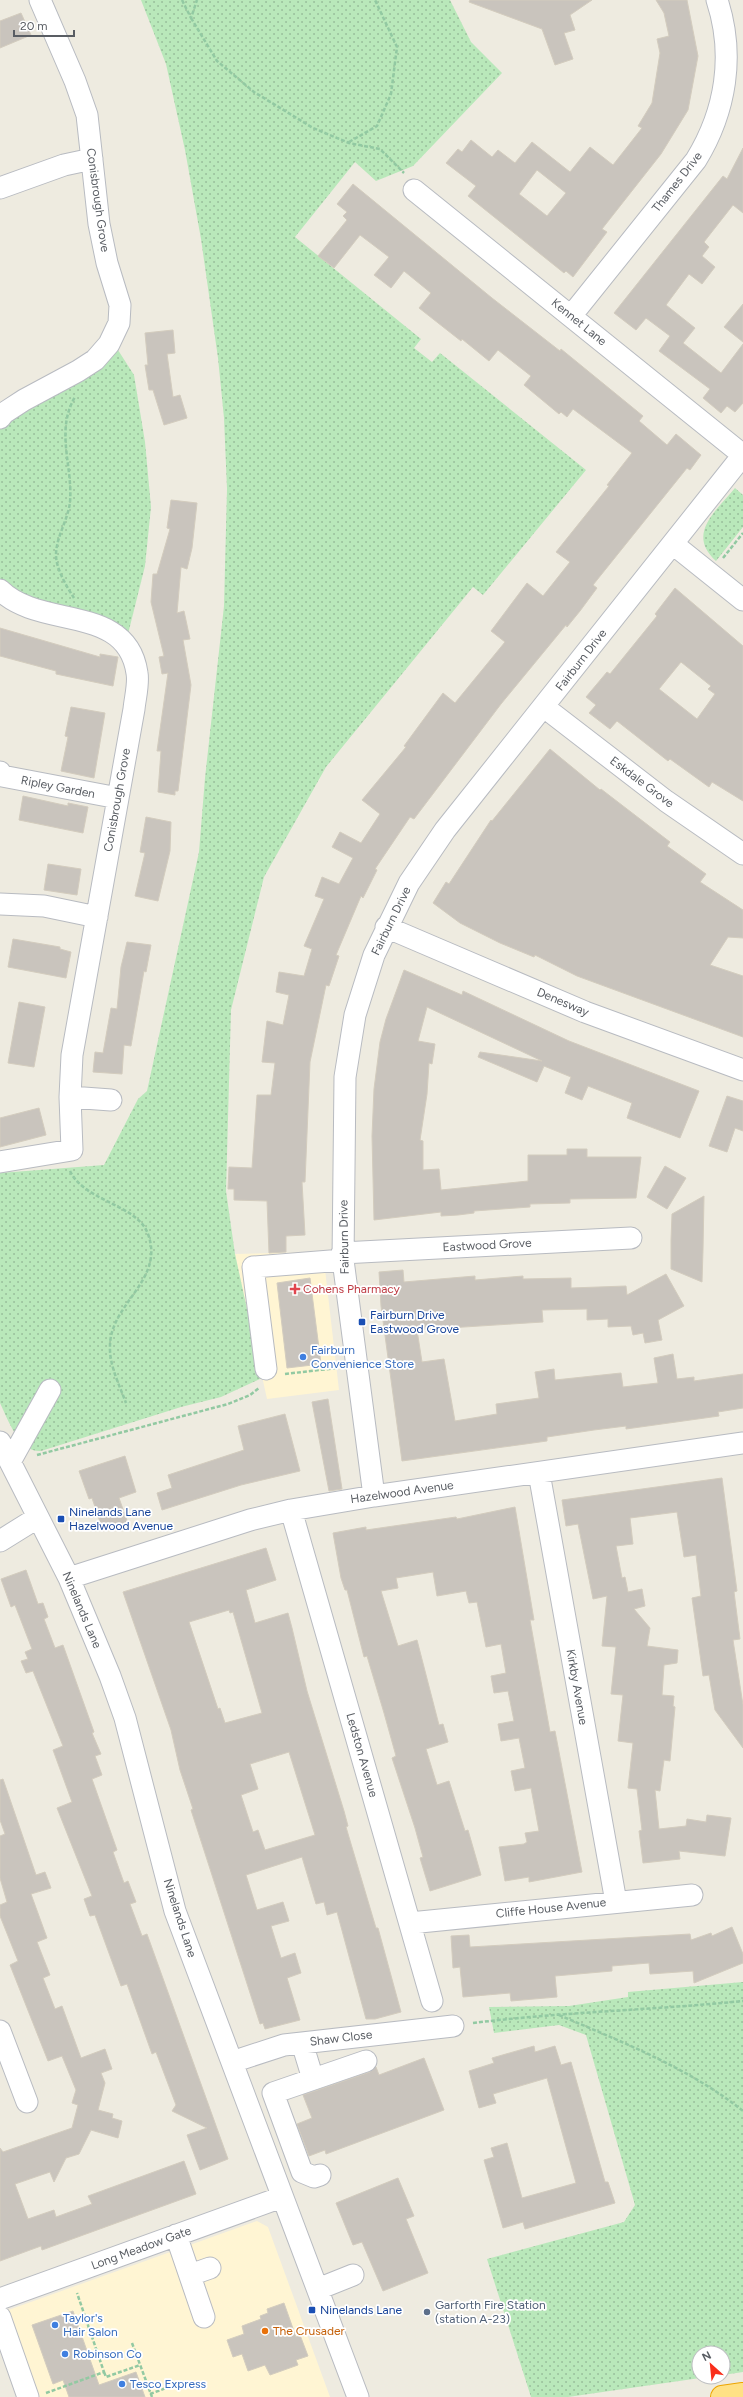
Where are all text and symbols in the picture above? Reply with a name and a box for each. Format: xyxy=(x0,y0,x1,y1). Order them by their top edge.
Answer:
scale bar xyxy=(14,12,74,38)
text: 20 m xyxy=(20,19,48,33)
street label: Conisbrough Grove xyxy=(84,147,112,253)
street label: Thames Drive xyxy=(649,149,705,215)
street label: Kennet Lane xyxy=(549,296,610,349)
street label: Fairburn Drive xyxy=(553,626,610,694)
street label: Conisbrough Grove xyxy=(101,747,133,853)
street label: Eskdale Grove xyxy=(607,753,677,811)
street label: Ripley Garden xyxy=(20,773,97,801)
street label: Fairburn Drive xyxy=(368,884,414,958)
street label: Denesway xyxy=(535,985,592,1020)
street label: Fairburn Drive xyxy=(336,1199,352,1274)
street label: Eastwood Grove xyxy=(442,1236,532,1254)
place label: Cohens Pharmacy xyxy=(303,1282,401,1296)
marker: Cohens Pharmacy xyxy=(290,1284,300,1294)
place label: Fairburn Drive Eastwood Grove xyxy=(370,1308,460,1336)
marker: Fairburn Drive Eastwood Grove xyxy=(357,1317,367,1327)
place label: Fairburn Convenience Store xyxy=(311,1343,414,1371)
marker: Fairburn Convenience Store xyxy=(298,1352,308,1362)
street label: Hazelwood Avenue xyxy=(350,1478,455,1506)
place label: Ninelands Lane Hazelwood Avenue xyxy=(69,1505,173,1533)
marker: Ninelands Lane Hazelwood Avenue xyxy=(56,1514,66,1524)
street label: Ninelands Lane xyxy=(60,1570,105,1651)
street label: Kirkby Avenue xyxy=(563,1648,591,1726)
street label: Ledston Avenue xyxy=(343,1711,381,1799)
street label: Ninelands Lane xyxy=(161,1877,199,1960)
street label: Cliffe House Avenue xyxy=(495,1895,607,1921)
street label: Shaw Close xyxy=(309,2027,373,2049)
street label: Long Meadow Gate xyxy=(89,2223,193,2273)
place label: Garforth Fire Station (station A-23) xyxy=(435,2298,546,2326)
place label: Ninelands Lane xyxy=(320,2303,402,2317)
marker: Ninelands Lane xyxy=(307,2305,317,2315)
marker: Garforth Fire Station (station A-23) xyxy=(422,2307,432,2317)
place label: Taylor's Hair Salon xyxy=(63,2311,118,2339)
marker: Taylor's Hair Salon xyxy=(50,2320,60,2330)
place label: The Crusader xyxy=(273,2324,345,2338)
marker: The Crusader xyxy=(260,2326,270,2336)
north arrow xyxy=(691,2345,731,2385)
place label: Robinson Co xyxy=(73,2347,142,2361)
marker: Robinson Co xyxy=(60,2349,70,2359)
text: N xyxy=(700,2349,713,2364)
place label: Tesco Express xyxy=(130,2377,207,2391)
marker: Tesco Express xyxy=(117,2379,127,2389)

